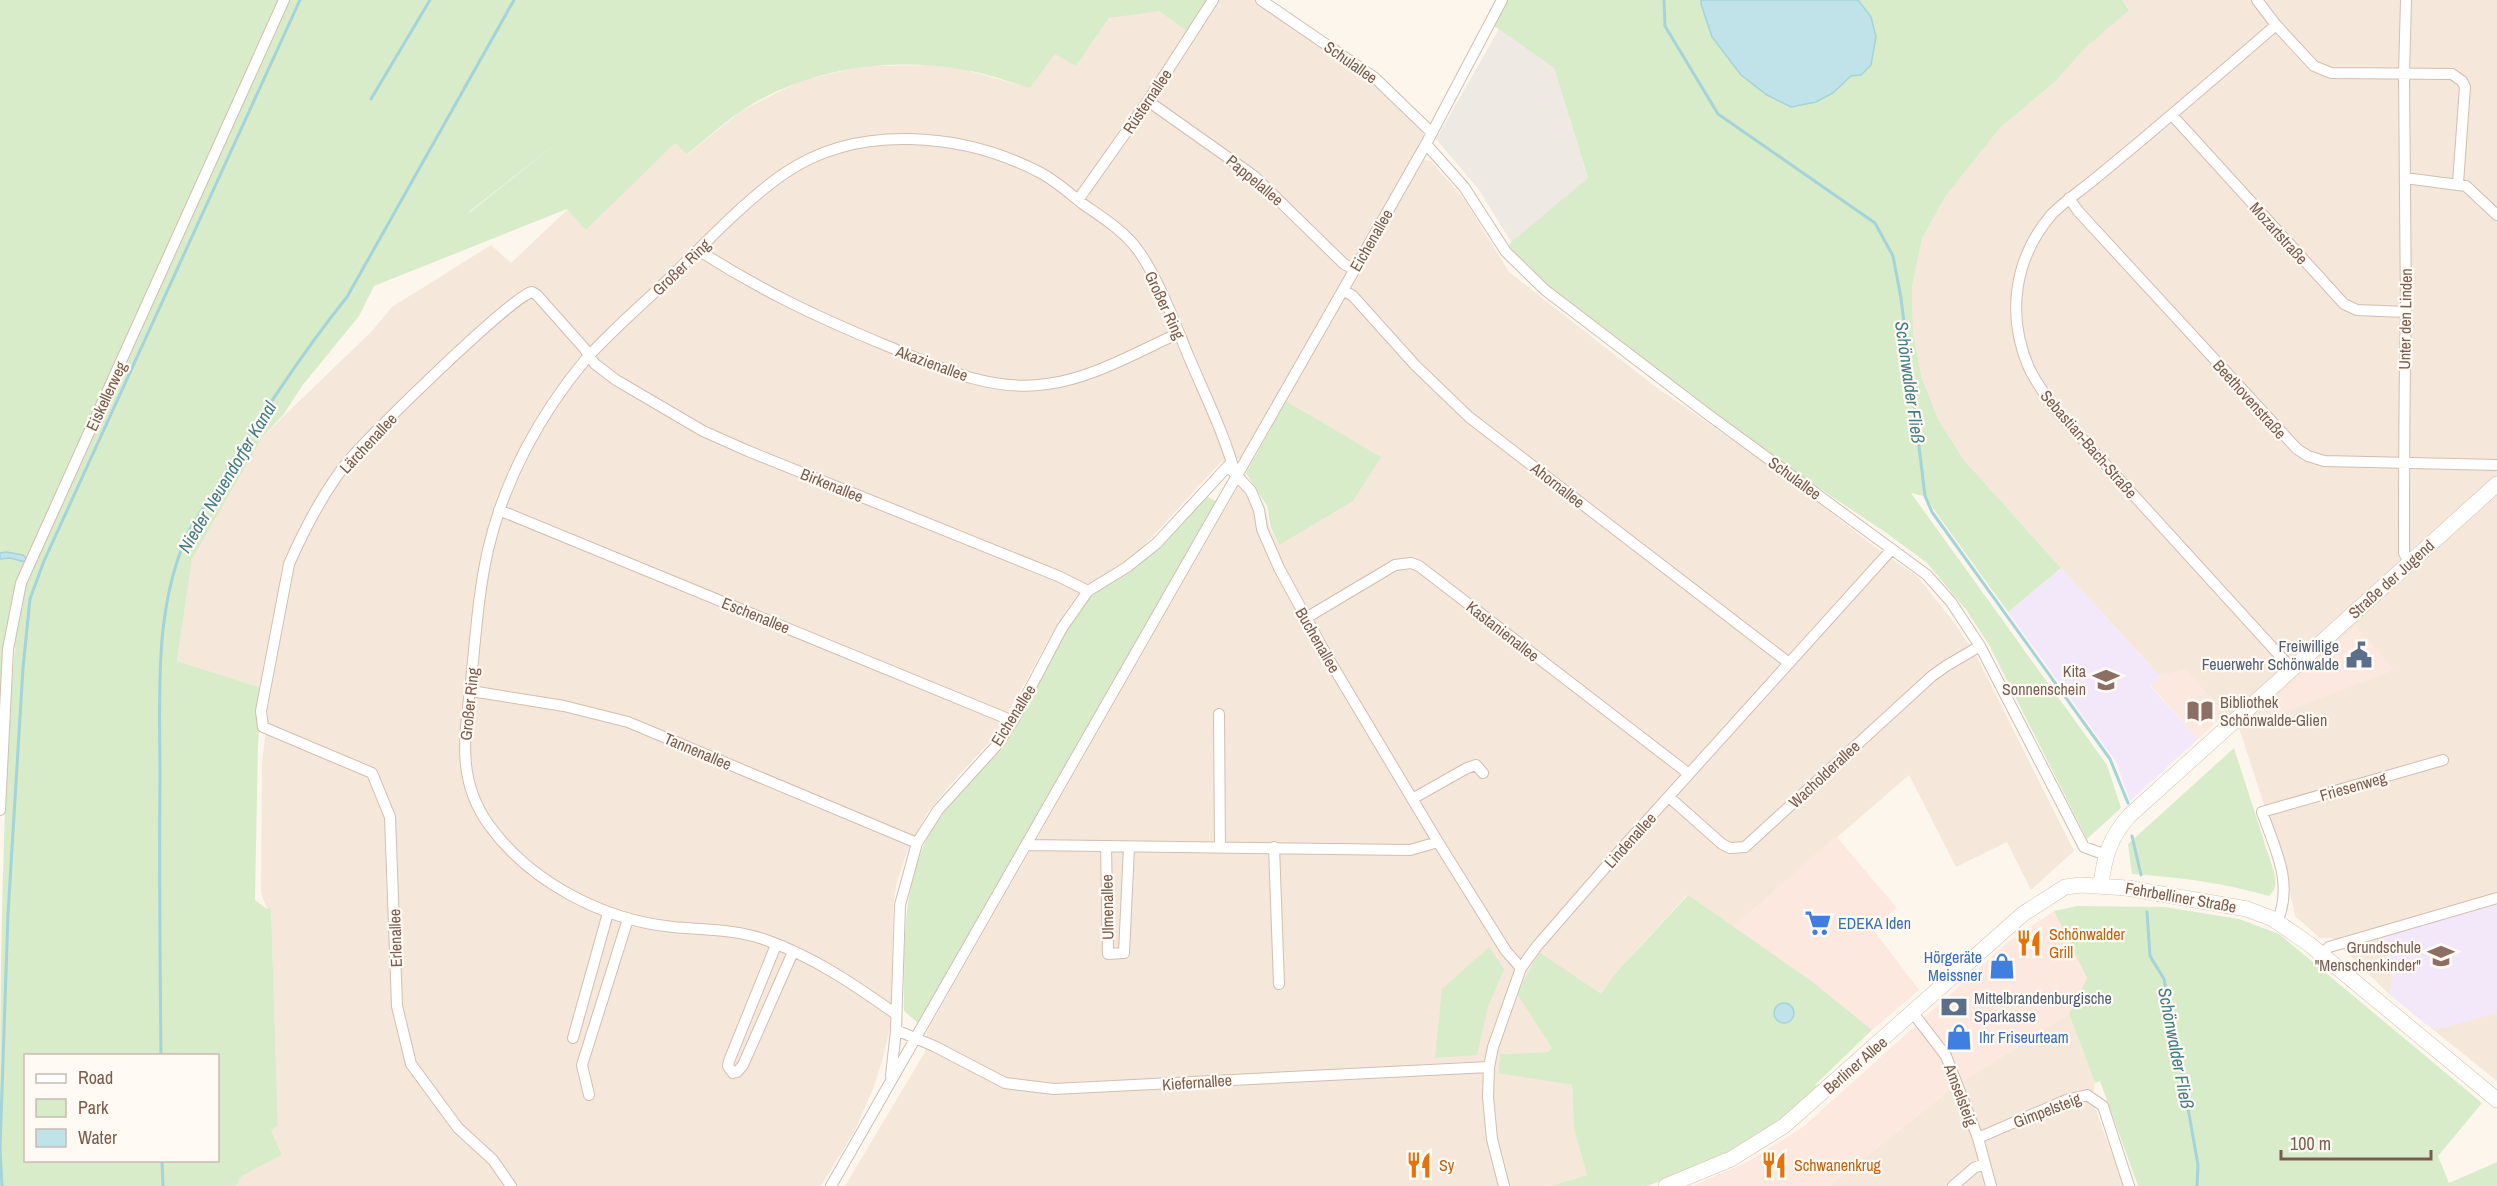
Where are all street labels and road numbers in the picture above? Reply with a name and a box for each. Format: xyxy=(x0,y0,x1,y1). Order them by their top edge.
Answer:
street label: Schulallee xyxy=(1320,36,1382,88)
street label: Rüsternallee xyxy=(1117,64,1177,138)
street label: Pappelallee xyxy=(1222,150,1288,210)
street label: Mozartstraße xyxy=(2245,197,2313,269)
street label: Eichenallee xyxy=(1344,205,1398,275)
street label: Großer Ring xyxy=(647,233,715,300)
street label: Großer Ring xyxy=(1140,267,1191,343)
street label: Unter den Linden xyxy=(2393,268,2417,370)
street label: Akazienallee xyxy=(892,339,971,386)
street label: Beethovenstraße xyxy=(2208,355,2292,443)
street label: Eiskellerweg xyxy=(80,357,132,434)
street label: Sebastian-Bach-Straße xyxy=(2036,385,2142,503)
street label: Lärchenallee xyxy=(334,408,402,478)
street label: Schulallee xyxy=(1764,451,1826,505)
street label: Ahornallee xyxy=(1526,456,1589,513)
street label: Birkenallee xyxy=(797,463,867,507)
street label: Straße der Jugend xyxy=(2343,534,2439,624)
street label: Eschenallee xyxy=(719,591,793,639)
street label: Kastanienallee xyxy=(1462,596,1544,666)
street label: Buchenallee xyxy=(1290,603,1346,677)
street label: Großer Ring xyxy=(454,666,484,741)
street label: Eichenallee xyxy=(986,680,1040,750)
street label: Tannenallee xyxy=(661,727,735,775)
street label: Wacholderallee xyxy=(1784,735,1864,813)
street label: Friesenweg xyxy=(2317,766,2390,806)
street label: Lindenallee xyxy=(1599,807,1661,873)
street label: Ulmenallee xyxy=(1095,874,1119,940)
street label: Fehrbelliner Straße xyxy=(2124,876,2238,918)
street label: Erlenallee xyxy=(383,908,407,968)
street label: Berliner Allee xyxy=(1818,1031,1892,1099)
street label: Amselsteig xyxy=(1939,1060,1983,1130)
street label: Kiefernallee xyxy=(1161,1069,1233,1095)
street label: Gimpelsteig xyxy=(2010,1087,2085,1133)

